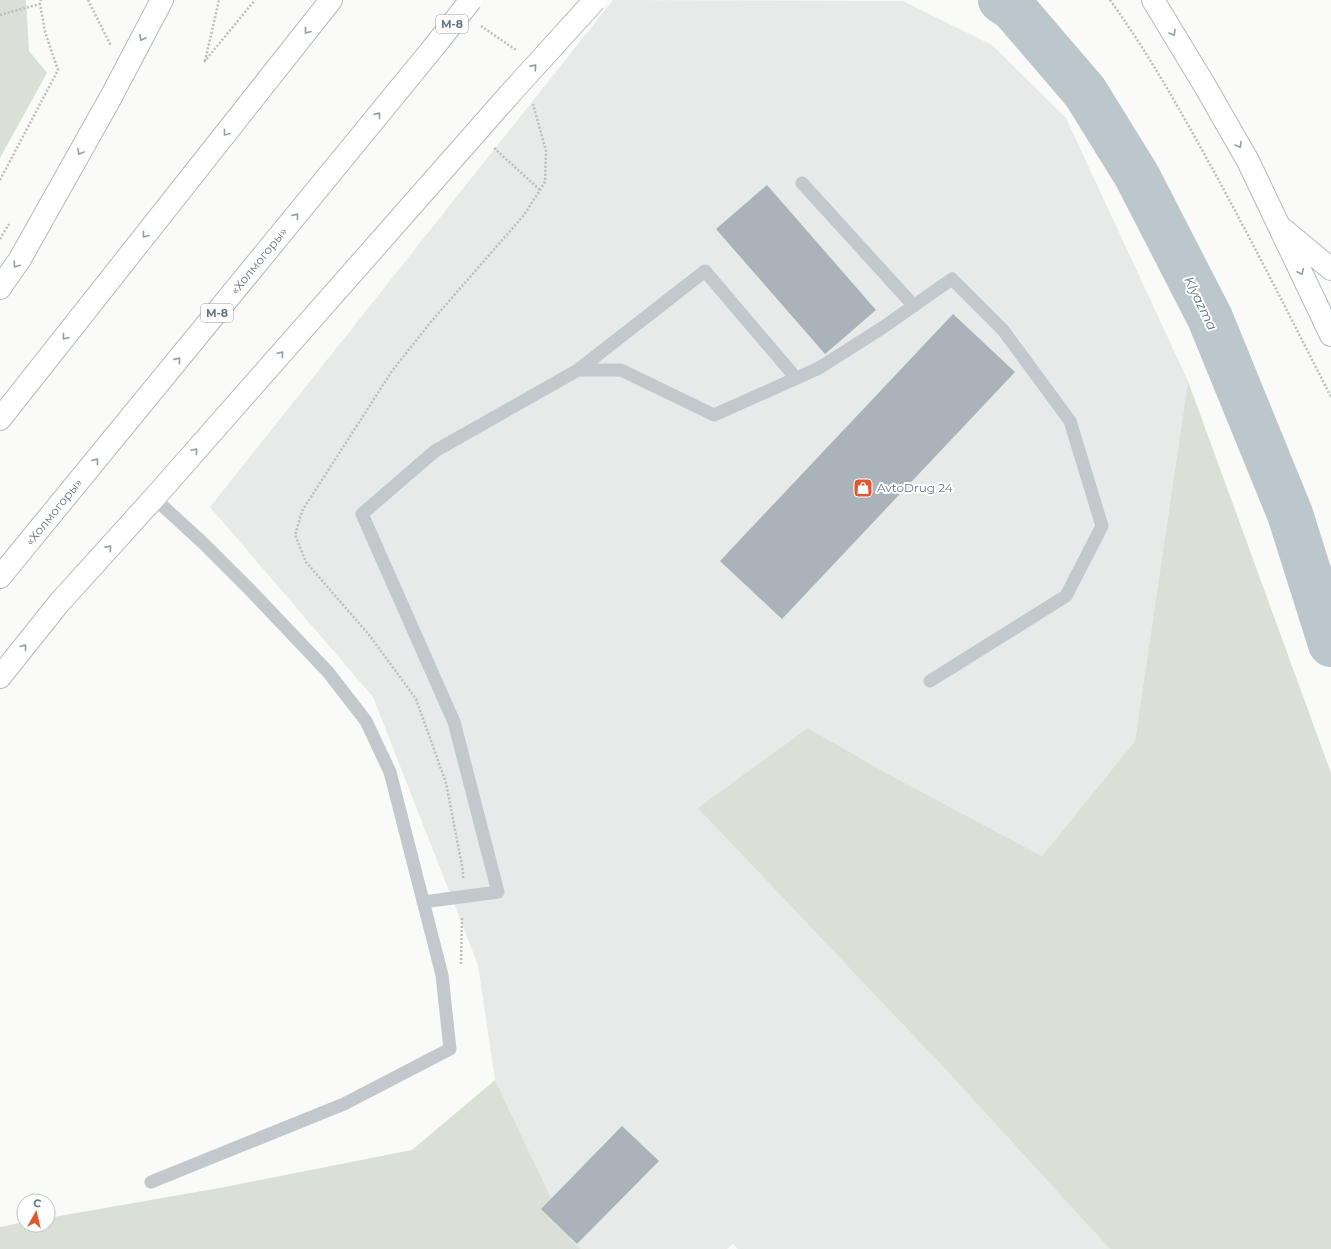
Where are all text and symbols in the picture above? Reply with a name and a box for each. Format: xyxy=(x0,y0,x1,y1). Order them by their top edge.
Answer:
road number: М-8 xyxy=(436,15,468,33)
one-way arrow xyxy=(304,26,311,33)
one-way arrow xyxy=(1168,29,1176,36)
one-way arrow xyxy=(139,34,147,41)
one-way arrow xyxy=(530,64,537,72)
one-way arrow xyxy=(374,113,381,120)
one-way arrow xyxy=(224,128,231,135)
one-way arrow xyxy=(1235,141,1242,148)
one-way arrow xyxy=(77,148,85,155)
one-way arrow xyxy=(291,213,298,221)
street label: «Холмогоры» xyxy=(227,224,290,297)
one-way arrow xyxy=(143,230,150,237)
one-way arrow xyxy=(13,261,21,268)
one-way arrow xyxy=(1296,267,1303,275)
water label: Klyazma xyxy=(1181,274,1221,333)
road number: М-8 xyxy=(201,304,233,322)
one-way arrow xyxy=(63,332,70,339)
one-way arrow xyxy=(277,351,284,358)
one-way arrow xyxy=(173,357,180,365)
one-way arrow xyxy=(191,448,198,456)
one-way arrow xyxy=(91,458,98,465)
street label: «Холмогоры» xyxy=(22,475,85,548)
shop icon: AvtoDrug 24 xyxy=(852,477,874,499)
place label: AvtoDrug 24 xyxy=(877,480,953,495)
one-way arrow xyxy=(104,545,111,553)
one-way arrow xyxy=(20,644,27,651)
north arrow xyxy=(16,1193,56,1233)
text: С xyxy=(32,1196,42,1211)

